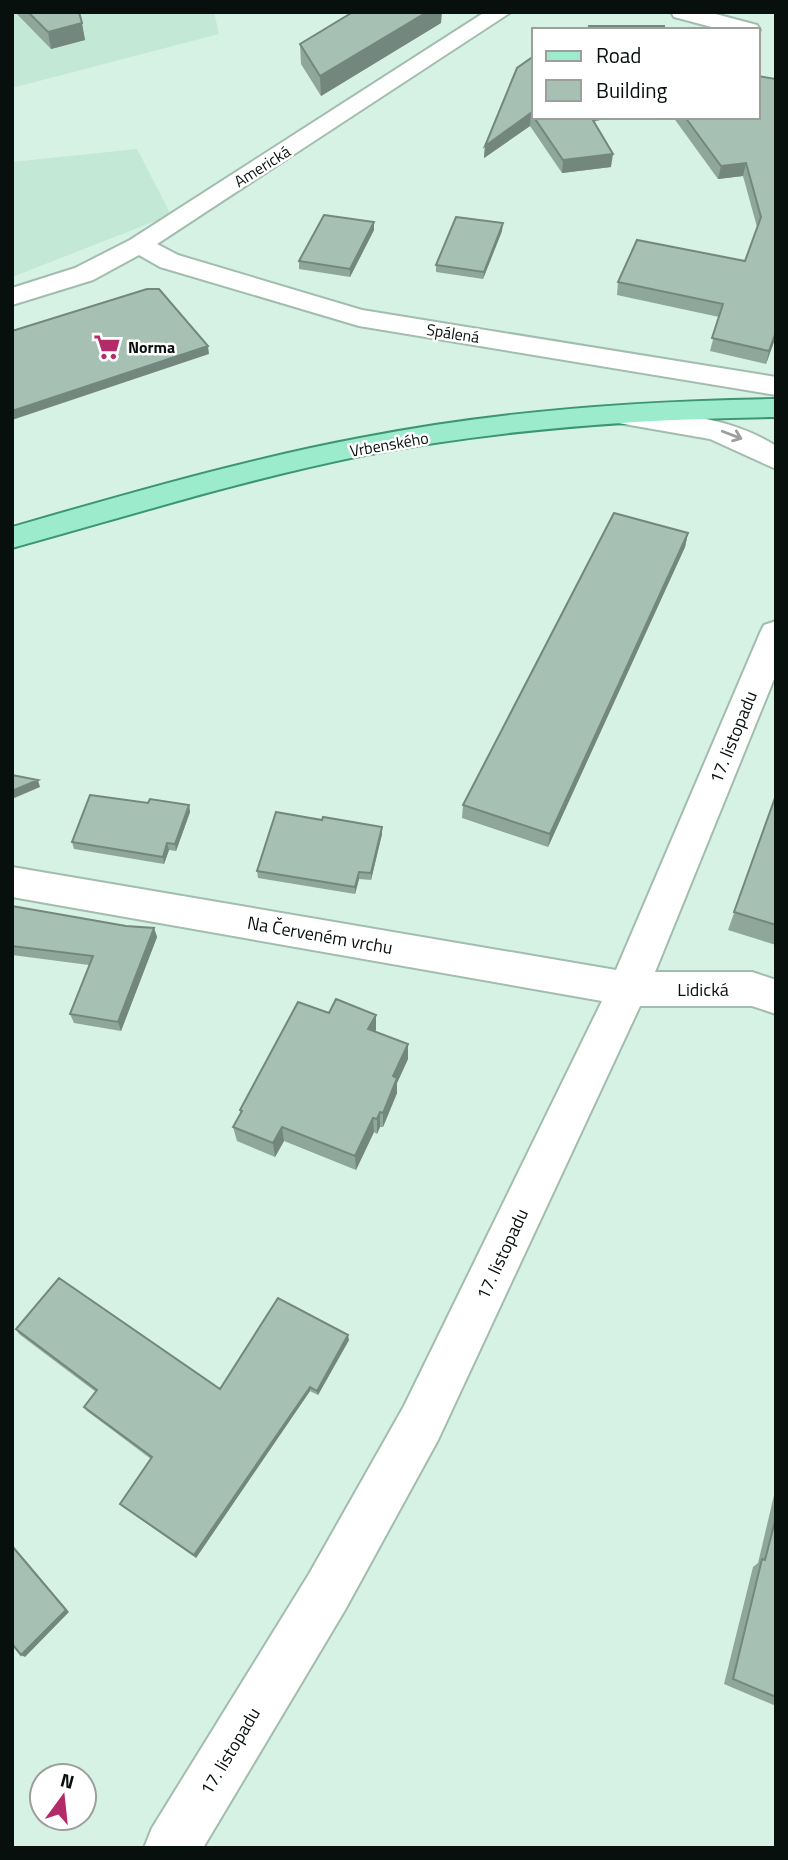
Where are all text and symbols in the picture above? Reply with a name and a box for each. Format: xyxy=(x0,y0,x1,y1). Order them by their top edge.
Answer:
legend xyxy=(532,28,760,119)
text: Road xyxy=(596,39,641,71)
text: Building xyxy=(596,74,668,106)
street label: Americká xyxy=(229,139,295,193)
street label: Spálená xyxy=(425,317,481,349)
supermarket icon: Norma xyxy=(92,332,122,362)
place label: Norma xyxy=(128,335,175,359)
street label: Vrbenského xyxy=(348,425,430,463)
one-way arrow xyxy=(721,429,743,442)
street label: 17. listopadu xyxy=(702,687,764,787)
street label: Na Červeném vrchu xyxy=(245,909,395,961)
street label: Lidická xyxy=(677,976,729,1003)
street label: 17. listopadu xyxy=(469,1204,535,1304)
street label: 17. listopadu xyxy=(193,1702,267,1800)
north arrow xyxy=(28,1762,98,1832)
text: N xyxy=(57,1764,78,1796)

